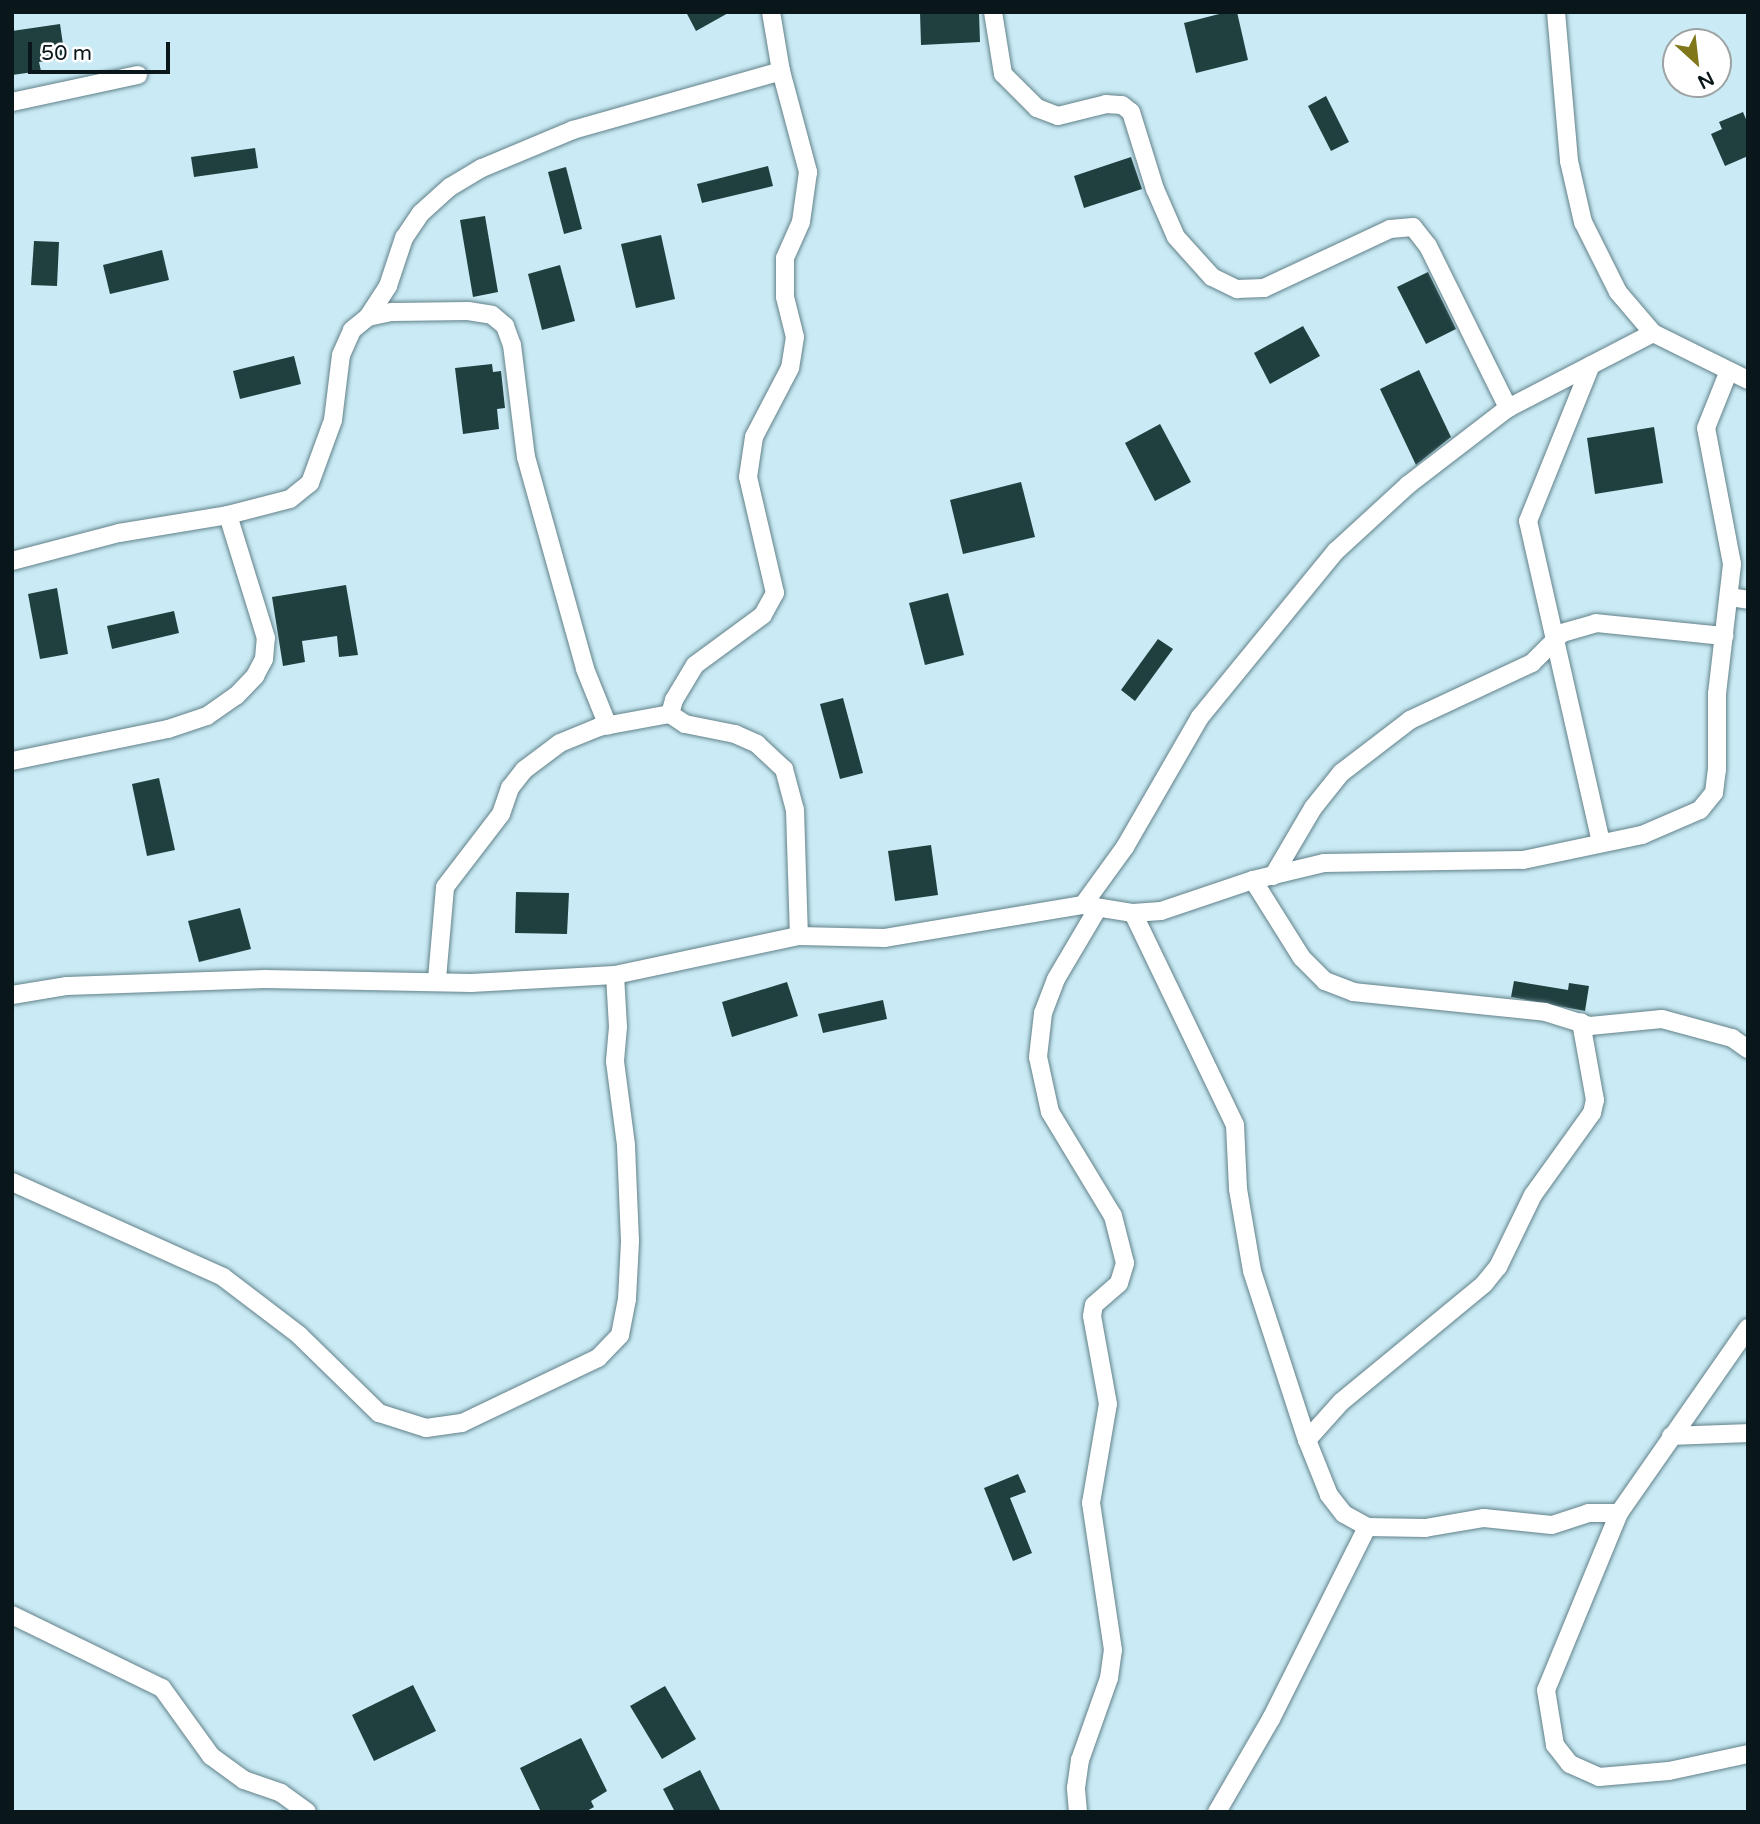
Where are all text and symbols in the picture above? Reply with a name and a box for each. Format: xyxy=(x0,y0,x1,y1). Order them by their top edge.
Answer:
scale bar xyxy=(32,28,173,72)
north arrow xyxy=(1662,28,1732,98)
text: 50 m xyxy=(41,41,92,66)
text: N xyxy=(1694,67,1717,93)

